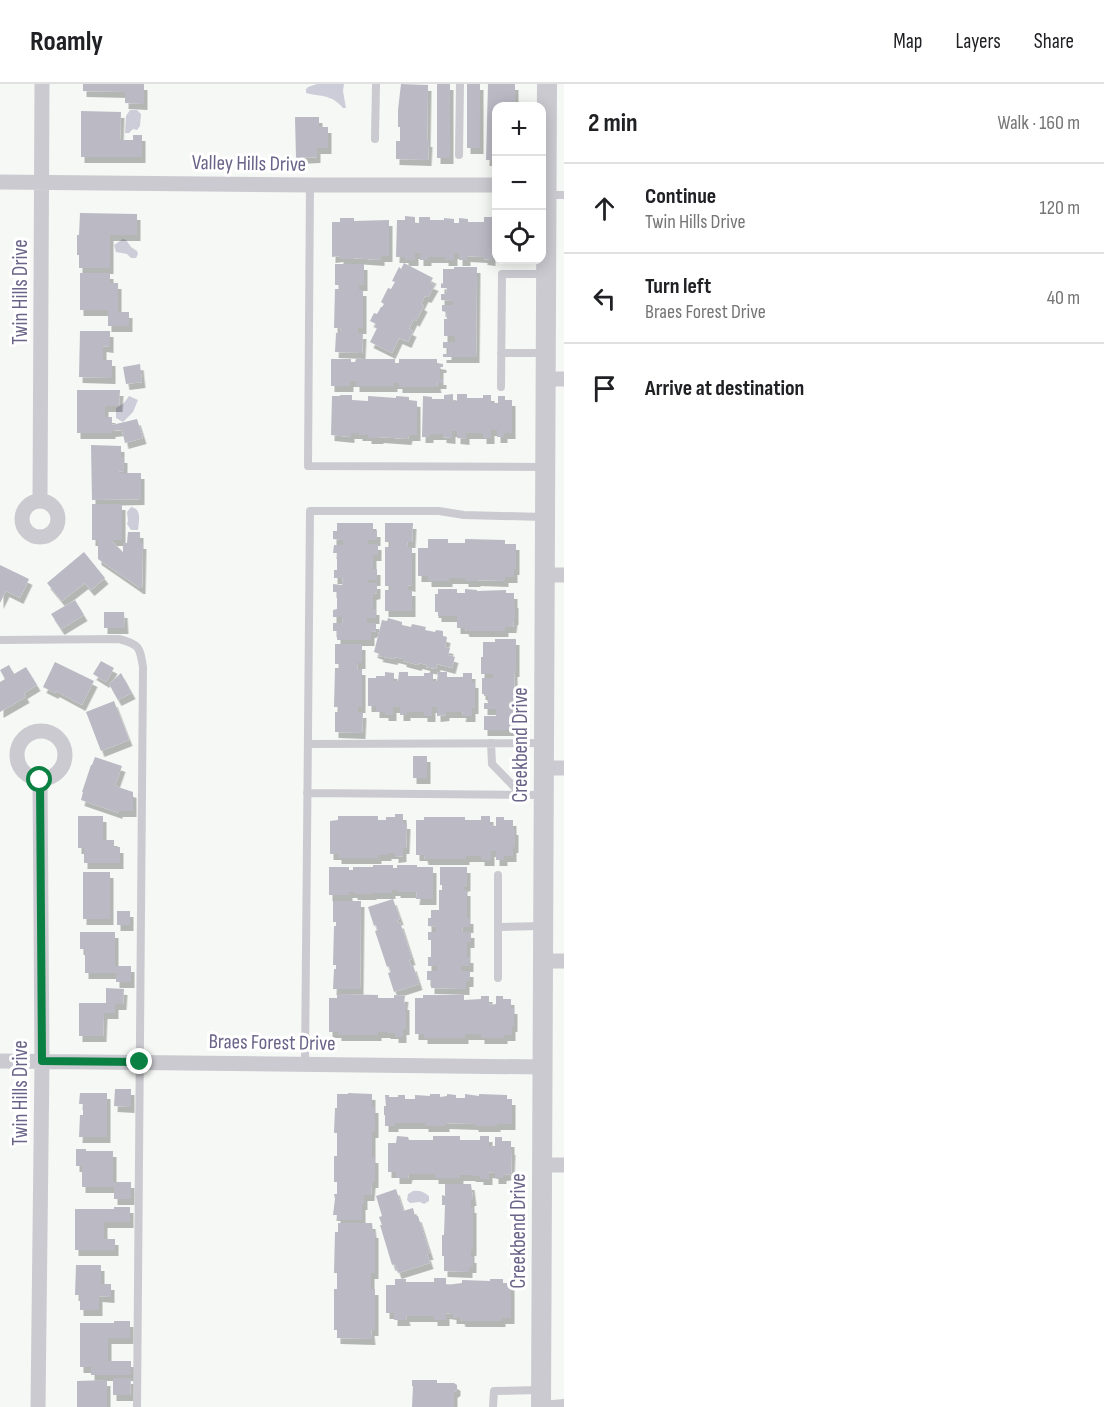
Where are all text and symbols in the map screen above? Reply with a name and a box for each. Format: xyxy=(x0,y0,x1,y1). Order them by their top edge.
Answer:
text: Roamly xyxy=(30,25,103,58)
text: Map xyxy=(893,29,922,54)
text: Layers xyxy=(955,29,1001,54)
text: Share xyxy=(1034,29,1074,54)
map controls xyxy=(492,102,546,264)
button: + xyxy=(492,102,546,156)
text: 2 min xyxy=(588,108,638,139)
text: Walk · 160 m xyxy=(997,111,1080,135)
street label: Valley Hills Drive xyxy=(192,150,306,177)
button: − xyxy=(492,156,546,210)
text: Continue xyxy=(645,183,716,210)
icon: ahead xyxy=(588,192,621,225)
text: 120 m xyxy=(1040,196,1080,220)
button: locate xyxy=(492,210,546,264)
text: Twin Hills Drive xyxy=(645,210,746,234)
street label: Twin Hills Drive xyxy=(8,239,33,345)
text: Turn left xyxy=(645,273,711,300)
icon: left xyxy=(588,282,621,315)
text: 40 m xyxy=(1047,286,1080,310)
text: Braes Forest Drive xyxy=(645,300,766,324)
icon: arrive xyxy=(588,372,621,405)
text: Arrive at destination xyxy=(645,375,804,402)
street label: Creekbend Drive xyxy=(508,687,533,803)
route start xyxy=(26,766,52,792)
street label: Braes Forest Drive xyxy=(208,1029,336,1056)
street label: Twin Hills Drive xyxy=(8,1040,33,1146)
route end xyxy=(126,1048,152,1074)
street label: Creekbend Drive xyxy=(506,1173,531,1289)

